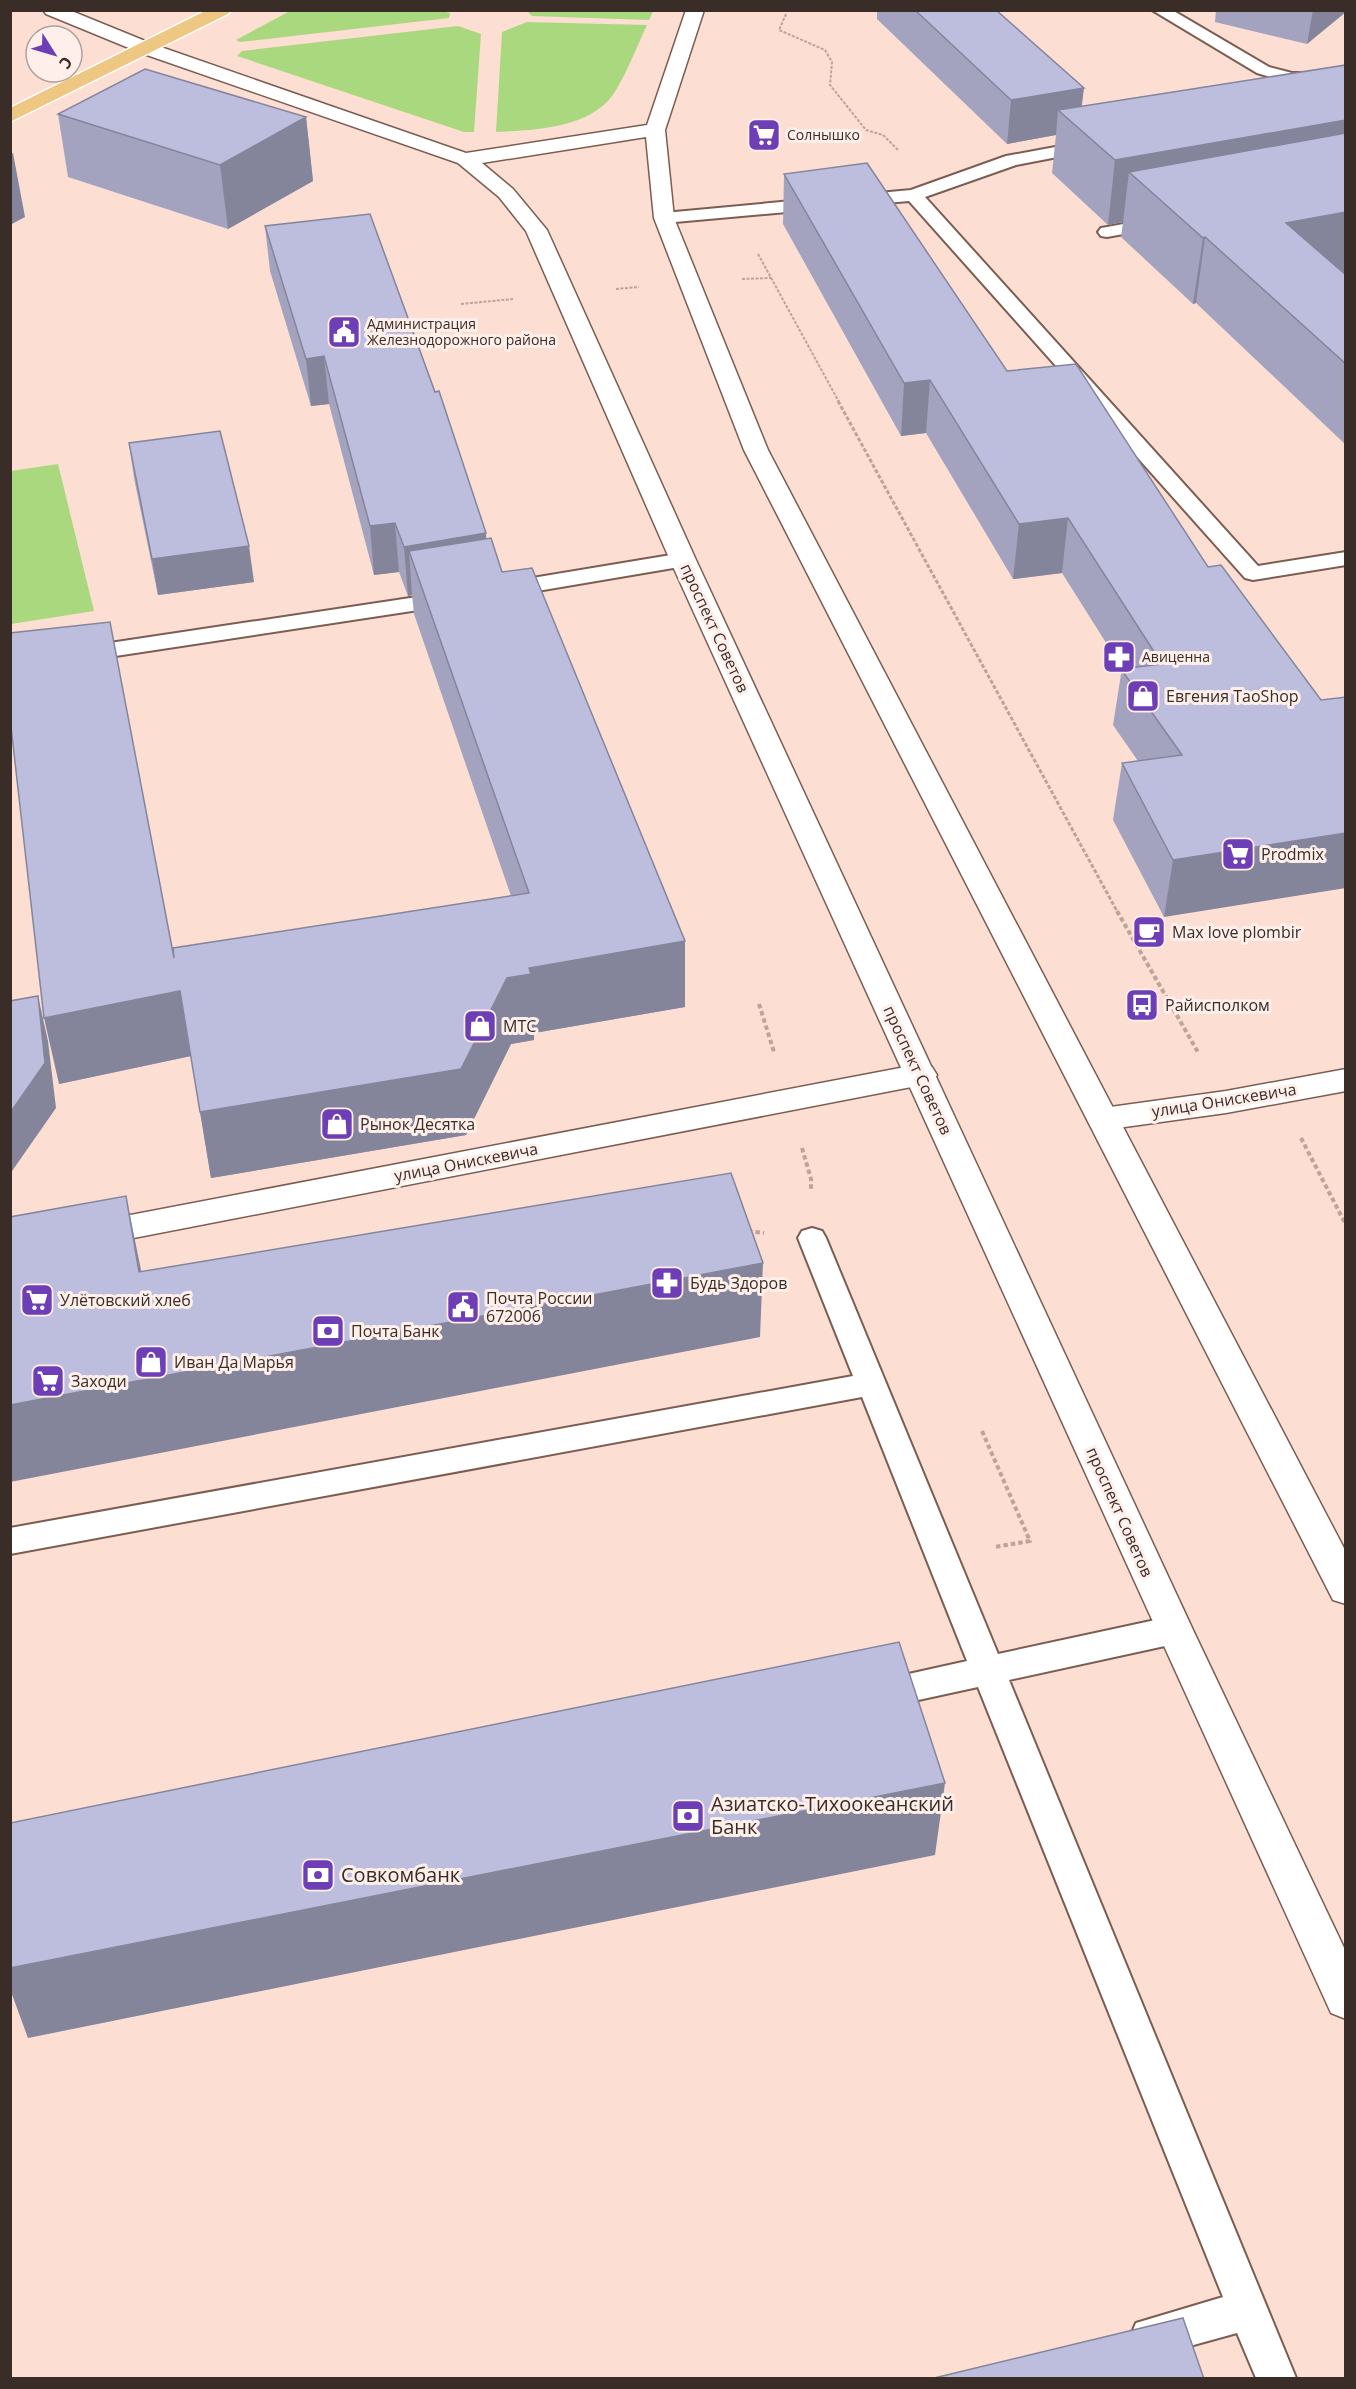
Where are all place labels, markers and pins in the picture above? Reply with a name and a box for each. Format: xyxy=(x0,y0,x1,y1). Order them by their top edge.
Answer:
supermarket icon: Солнышко xyxy=(746,117,782,153)
place label: Солнышко xyxy=(787,125,860,144)
public building icon: Администрация Железнодорожного района xyxy=(326,314,362,350)
place label: Администрация Железнодорожного района xyxy=(367,314,556,349)
pharmacy icon: Авиценна xyxy=(1101,639,1137,675)
place label: Авиценна xyxy=(1142,647,1210,666)
shop icon: Евгения TaoShop xyxy=(1125,678,1161,714)
place label: Евгения TaoShop xyxy=(1166,685,1299,707)
supermarket icon: Prodmix xyxy=(1220,836,1256,872)
place label: Prodmix xyxy=(1261,843,1324,865)
cafe icon: Max love plombir xyxy=(1131,914,1167,950)
place label: Max love plombir xyxy=(1172,921,1302,943)
bus stop icon: Райисполком xyxy=(1124,987,1160,1023)
place label: Райисполком xyxy=(1165,994,1270,1016)
shop icon: МТС xyxy=(462,1008,498,1044)
place label: МТС xyxy=(503,1015,536,1037)
shop icon: Рынок Десятка xyxy=(319,1106,355,1142)
place label: Рынок Десятка xyxy=(360,1113,475,1135)
pharmacy icon: Будь Здоров xyxy=(649,1265,685,1301)
place label: Будь Здоров xyxy=(690,1272,787,1294)
supermarket icon: Улётовский хлеб xyxy=(19,1282,55,1318)
place label: Почта России 672006 xyxy=(486,1287,592,1327)
place label: Улётовский хлеб xyxy=(60,1289,191,1311)
public building icon: Почта России 672006 xyxy=(445,1289,481,1325)
bank icon: Почта Банк xyxy=(310,1313,346,1349)
place label: Почта Банк xyxy=(351,1320,440,1342)
shop icon: Иван Да Марья xyxy=(133,1344,169,1380)
place label: Иван Да Марья xyxy=(174,1351,294,1373)
supermarket icon: Заходи xyxy=(30,1363,66,1399)
place label: Заходи xyxy=(71,1370,127,1392)
place label: Азиатско-Тихоокеанский Банк xyxy=(711,1790,954,1840)
bank icon: Азиатско-Тихоокеанский Банк xyxy=(670,1798,706,1834)
bank icon: Совкомбанк xyxy=(300,1857,336,1893)
place label: Совкомбанк xyxy=(341,1861,461,1888)

